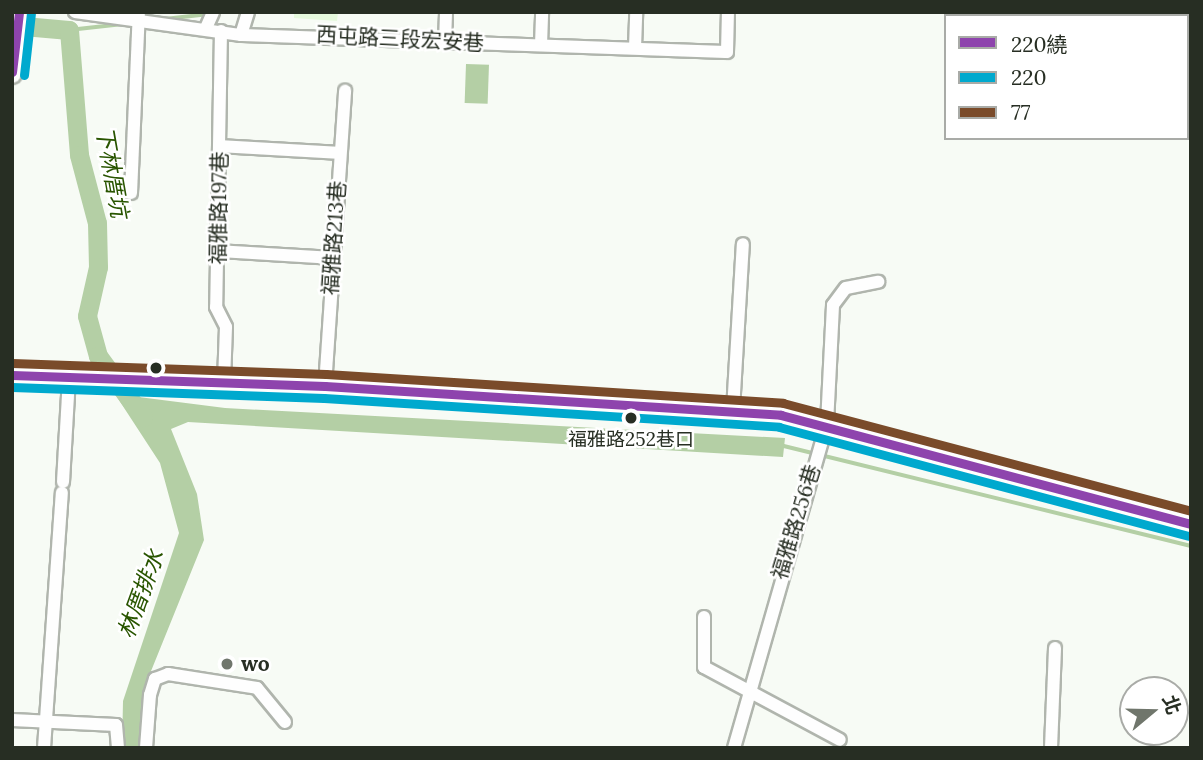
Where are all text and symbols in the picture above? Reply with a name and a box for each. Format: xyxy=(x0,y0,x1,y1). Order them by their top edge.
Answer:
legend xyxy=(944,14,1189,140)
street label: 西屯路三段宏安巷 xyxy=(315,22,485,56)
text: 220繞 xyxy=(1011,31,1068,58)
text: 220 xyxy=(1011,64,1047,91)
text: 77 xyxy=(1011,99,1030,126)
water label: 下林厝坑 xyxy=(90,124,134,220)
street label: 福雅路197巷 xyxy=(205,151,233,265)
street label: 福雅路213巷 xyxy=(317,180,351,296)
unlabelled marker xyxy=(149,361,163,375)
marker: 福雅路252巷口 xyxy=(624,411,638,425)
place label: 福雅路252巷口 xyxy=(568,429,694,451)
street label: 福雅路256巷 xyxy=(767,461,825,583)
water label: 林厝排水 xyxy=(112,546,170,642)
place label: wo xyxy=(241,651,270,677)
marker: wo xyxy=(219,656,235,672)
north arrow xyxy=(1119,676,1189,746)
text: 北 xyxy=(1158,692,1186,718)

